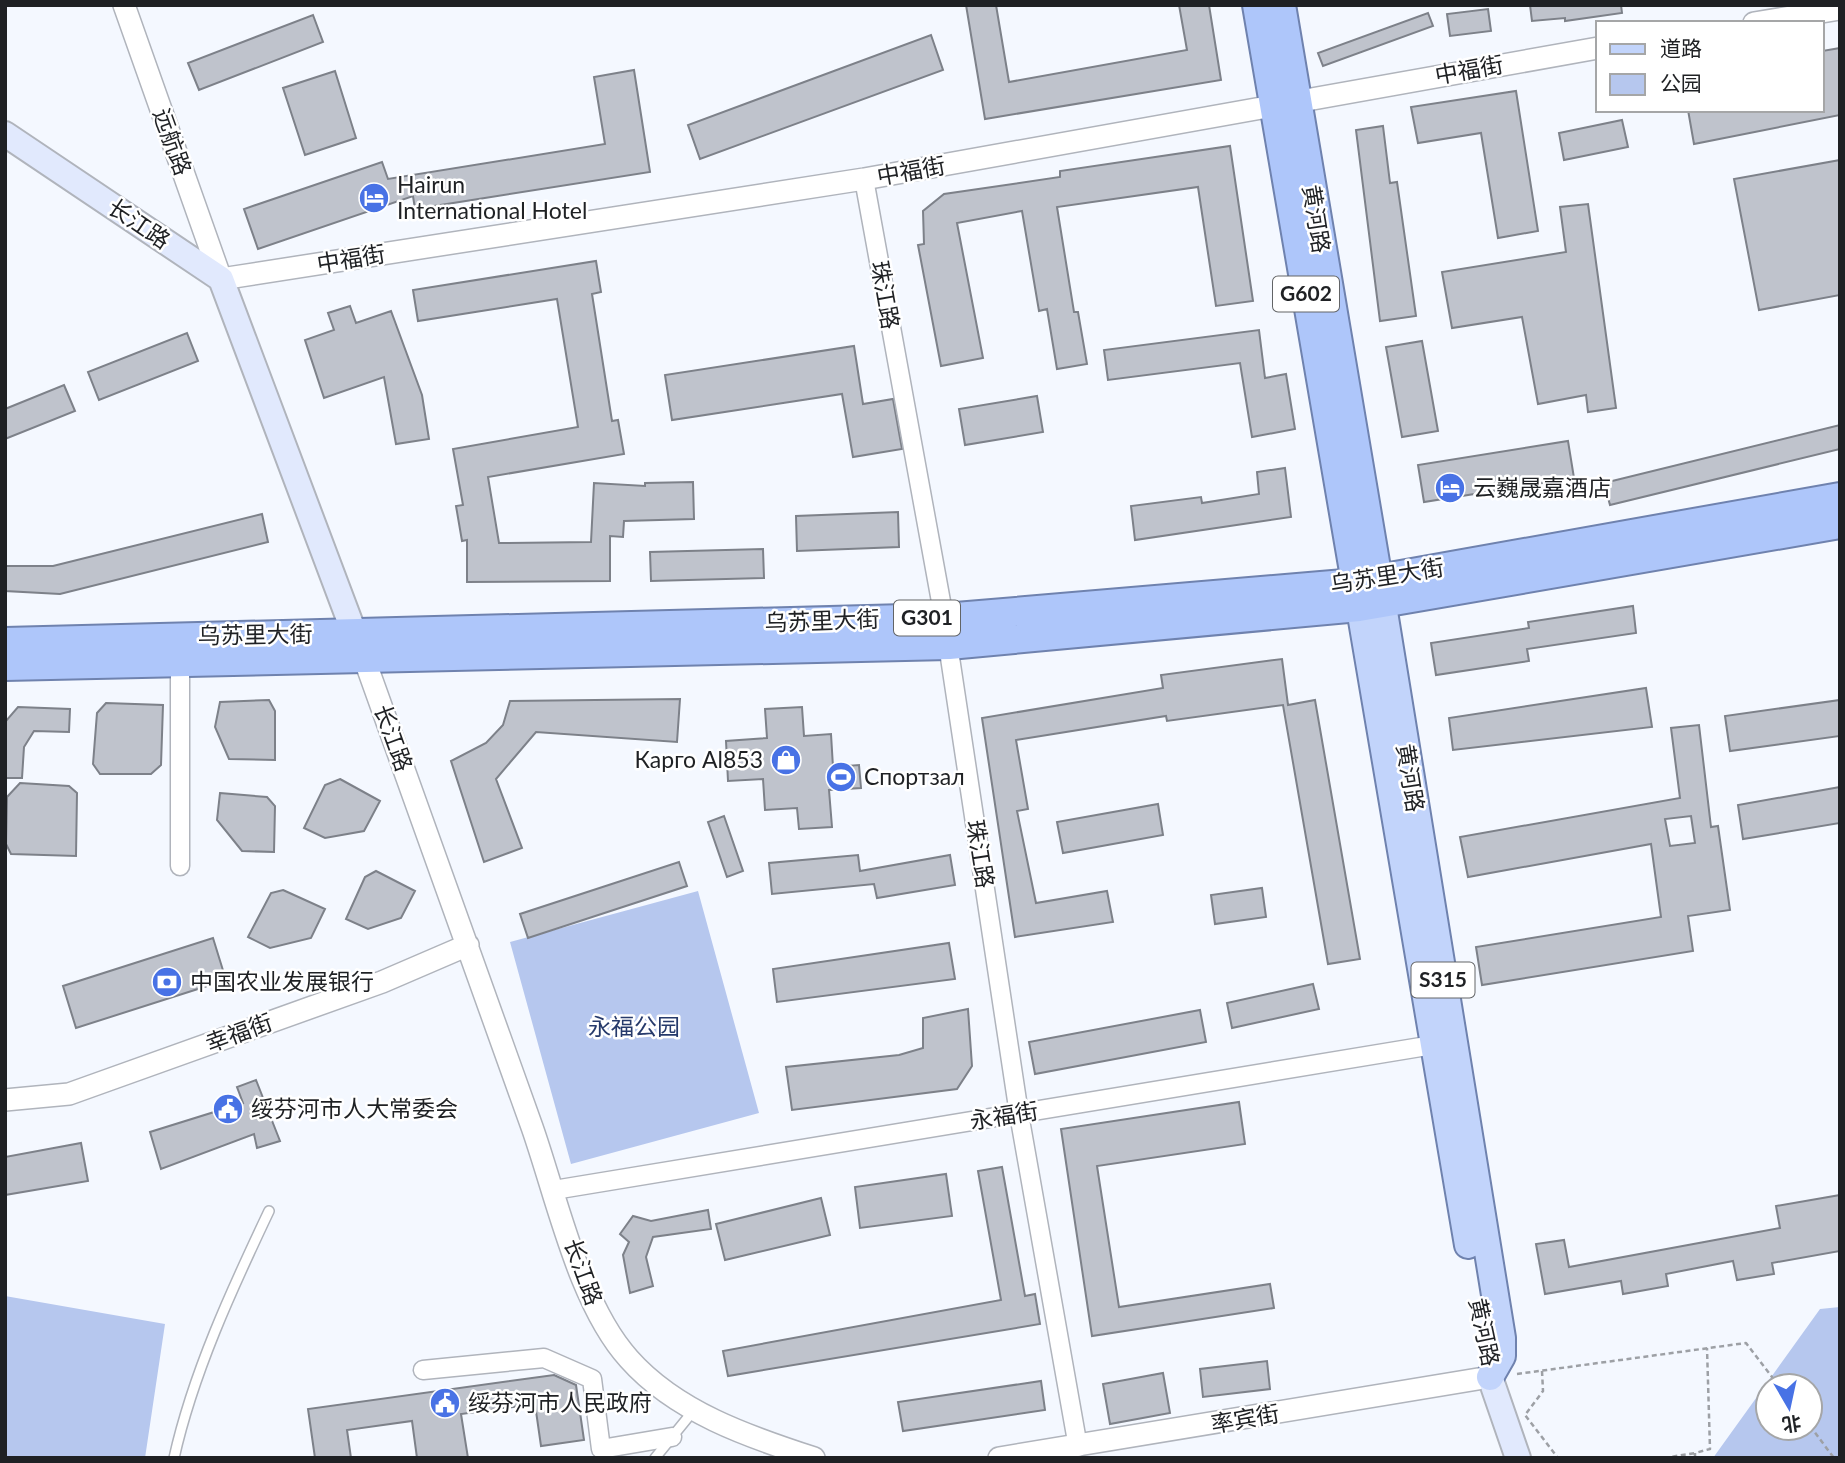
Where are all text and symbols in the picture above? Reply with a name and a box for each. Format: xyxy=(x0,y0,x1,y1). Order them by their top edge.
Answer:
legend xyxy=(1596,21,1824,112)
text: 道路 xyxy=(1660,35,1702,60)
street label: 中福街 xyxy=(1432,49,1505,89)
text: 公园 xyxy=(1660,70,1702,95)
street label: 远航路 xyxy=(148,104,198,179)
street label: 中福街 xyxy=(874,150,947,190)
place label: Hairun International Hotel xyxy=(397,170,587,224)
hotel icon: Hairun International Hotel xyxy=(357,181,391,215)
street label: 黄河路 xyxy=(1298,183,1336,255)
street label: 长江路 xyxy=(103,192,176,254)
street label: 中福街 xyxy=(315,239,387,277)
street label: 珠江路 xyxy=(866,258,906,331)
road number: G602 xyxy=(1273,276,1339,312)
hotel icon: 云巍晟嘉酒店 xyxy=(1433,471,1467,505)
place label: 云巍晟嘉酒店 xyxy=(1473,473,1611,501)
street label: 乌苏里大街 xyxy=(1328,552,1446,598)
road number: G301 xyxy=(894,600,960,636)
street label: 乌苏里大街 xyxy=(764,604,880,636)
street label: 乌苏里大街 xyxy=(197,619,313,649)
street label: 长江路 xyxy=(369,700,419,775)
street label: 黄河路 xyxy=(1392,742,1430,814)
shop icon: Карго Al853 xyxy=(769,743,803,777)
place label: Карго Al853 xyxy=(635,745,763,773)
sports icon: Спортзал xyxy=(824,760,858,794)
place label: Спортзал xyxy=(864,762,965,790)
street label: 珠江路 xyxy=(962,818,1000,890)
road number: S315 xyxy=(1412,962,1474,998)
bank icon: 中国农业发展银行 xyxy=(150,965,184,999)
place label: 中国农业发展银行 xyxy=(190,967,374,995)
street label: 幸福街 xyxy=(201,1007,276,1057)
park label: 永福公园 xyxy=(588,1012,680,1040)
public building icon: 绥芬河市人大常委会 xyxy=(211,1092,245,1126)
place label: 绥芬河市人大常委会 xyxy=(251,1094,458,1122)
street label: 永福街 xyxy=(968,1096,1040,1134)
street label: 长江路 xyxy=(559,1234,609,1309)
street label: 黄河路 xyxy=(1464,1295,1506,1368)
north arrow xyxy=(1754,1372,1824,1442)
public building icon: 绥芬河市人民政府 xyxy=(428,1386,462,1420)
place label: 绥芬河市人民政府 xyxy=(468,1388,652,1416)
street label: 率宾街 xyxy=(1208,1398,1281,1438)
text: 北 xyxy=(1781,1411,1803,1437)

